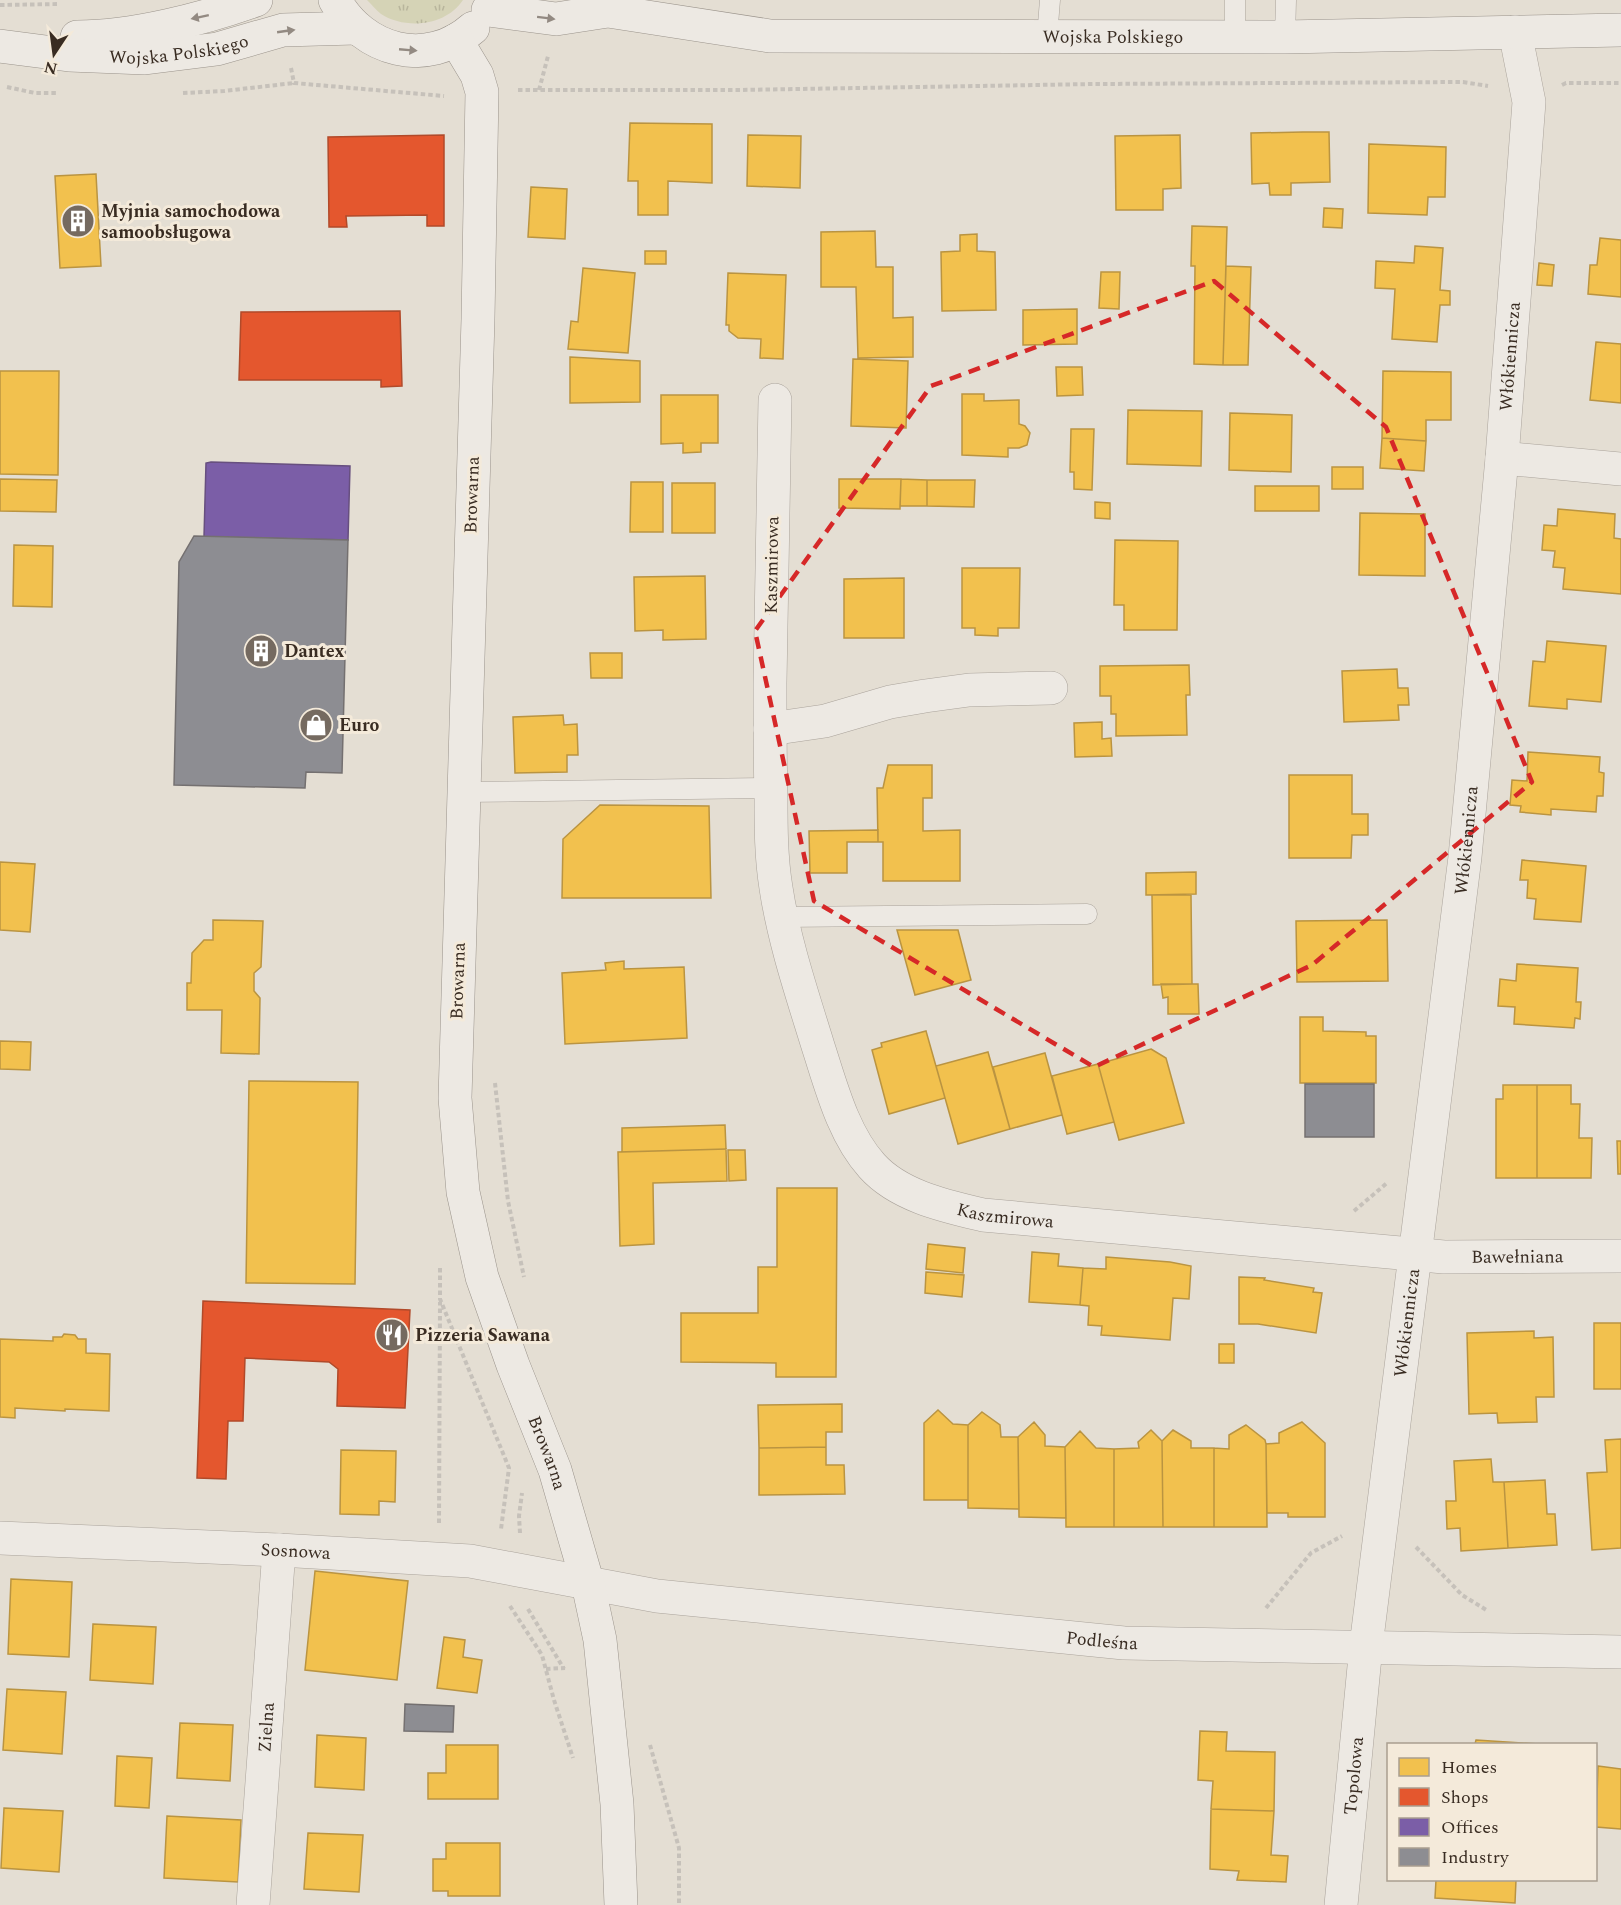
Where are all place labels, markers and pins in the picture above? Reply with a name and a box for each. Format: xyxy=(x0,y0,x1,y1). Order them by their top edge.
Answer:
place label: Myjnia samochodowa samoobsługowa xyxy=(101,198,281,246)
building icon: Myjnia samochodowa samoobsługowa xyxy=(60,203,96,239)
building icon: Dantex xyxy=(243,633,279,669)
place label: Dantex xyxy=(284,638,344,665)
shop icon: Euro xyxy=(298,707,334,743)
place label: Euro xyxy=(339,712,380,739)
restaurant icon: Pizzeria Sawana xyxy=(374,1317,410,1353)
place label: Pizzeria Sawana xyxy=(415,1322,551,1349)

